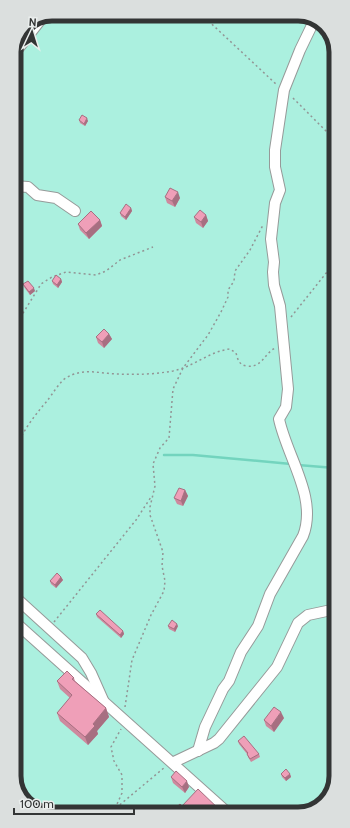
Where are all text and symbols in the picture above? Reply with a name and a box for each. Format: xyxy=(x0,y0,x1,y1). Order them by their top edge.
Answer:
north arrow xyxy=(12,12,52,52)
text: N xyxy=(28,15,37,29)
scale bar xyxy=(14,790,134,816)
text: 100 m xyxy=(20,796,54,811)

